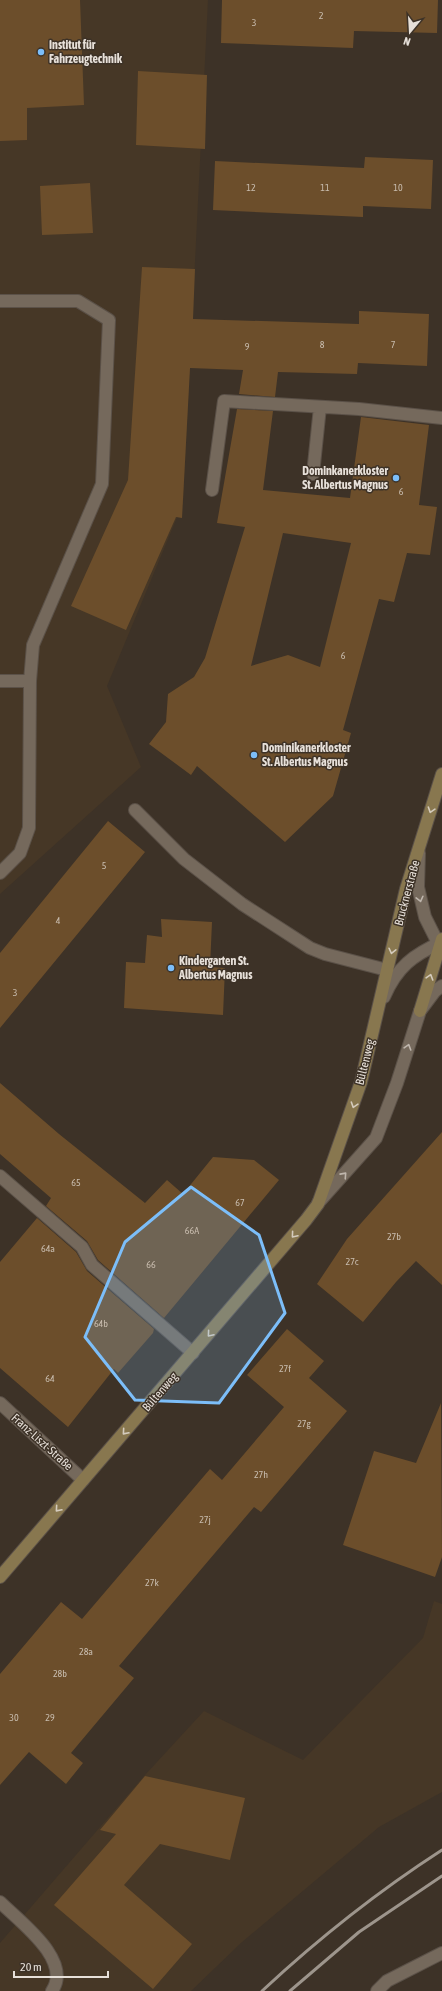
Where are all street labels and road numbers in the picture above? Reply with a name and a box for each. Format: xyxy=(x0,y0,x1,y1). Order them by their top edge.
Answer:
street label: Brucknerstraße xyxy=(392,859,422,927)
street label: Bültenweg xyxy=(353,1037,378,1086)
street label: Bültenweg xyxy=(139,1369,181,1414)
street label: Franz-Liszt-Straße xyxy=(9,1411,75,1473)

